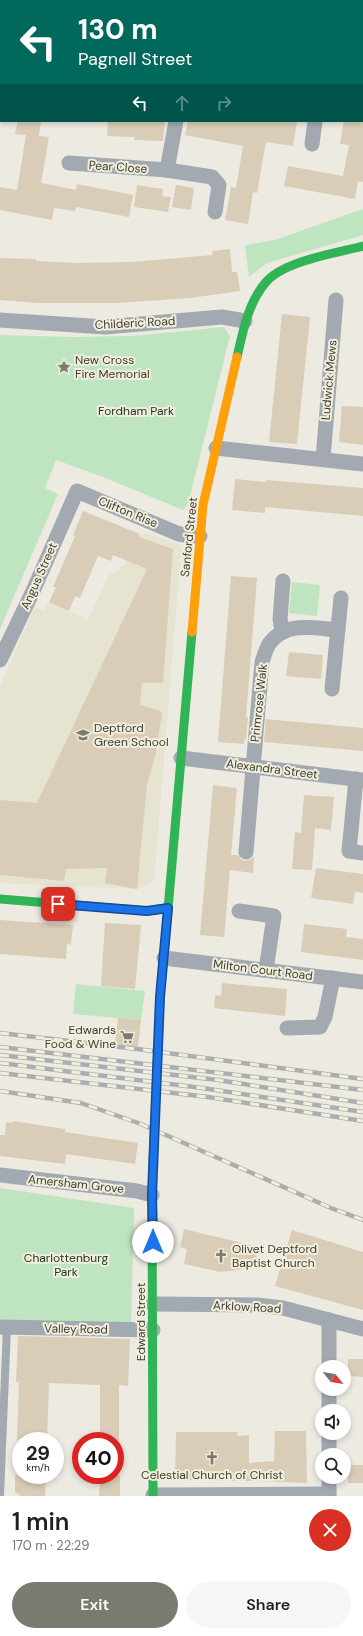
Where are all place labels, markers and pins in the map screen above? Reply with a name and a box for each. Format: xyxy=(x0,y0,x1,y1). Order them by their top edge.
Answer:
place label: New Cross Fire Memorial xyxy=(75,352,150,382)
place icon: New Cross Fire Memorial xyxy=(56,359,72,375)
place label: Deptford Green School xyxy=(94,720,169,750)
school or university icon: Deptford Green School xyxy=(75,727,91,743)
pin xyxy=(41,887,75,921)
place label: Edwards Food & Wine xyxy=(45,1022,116,1052)
supermarket icon: Edwards Food & Wine xyxy=(119,1029,135,1045)
place label: Olivet Deptford Baptist Church xyxy=(232,1241,317,1271)
church icon: Olivet Deptford Baptist Church xyxy=(213,1248,229,1264)
church icon: Celestial Church of Christ xyxy=(204,1450,220,1466)
place label: Celestial Church of Christ xyxy=(141,1467,283,1483)

